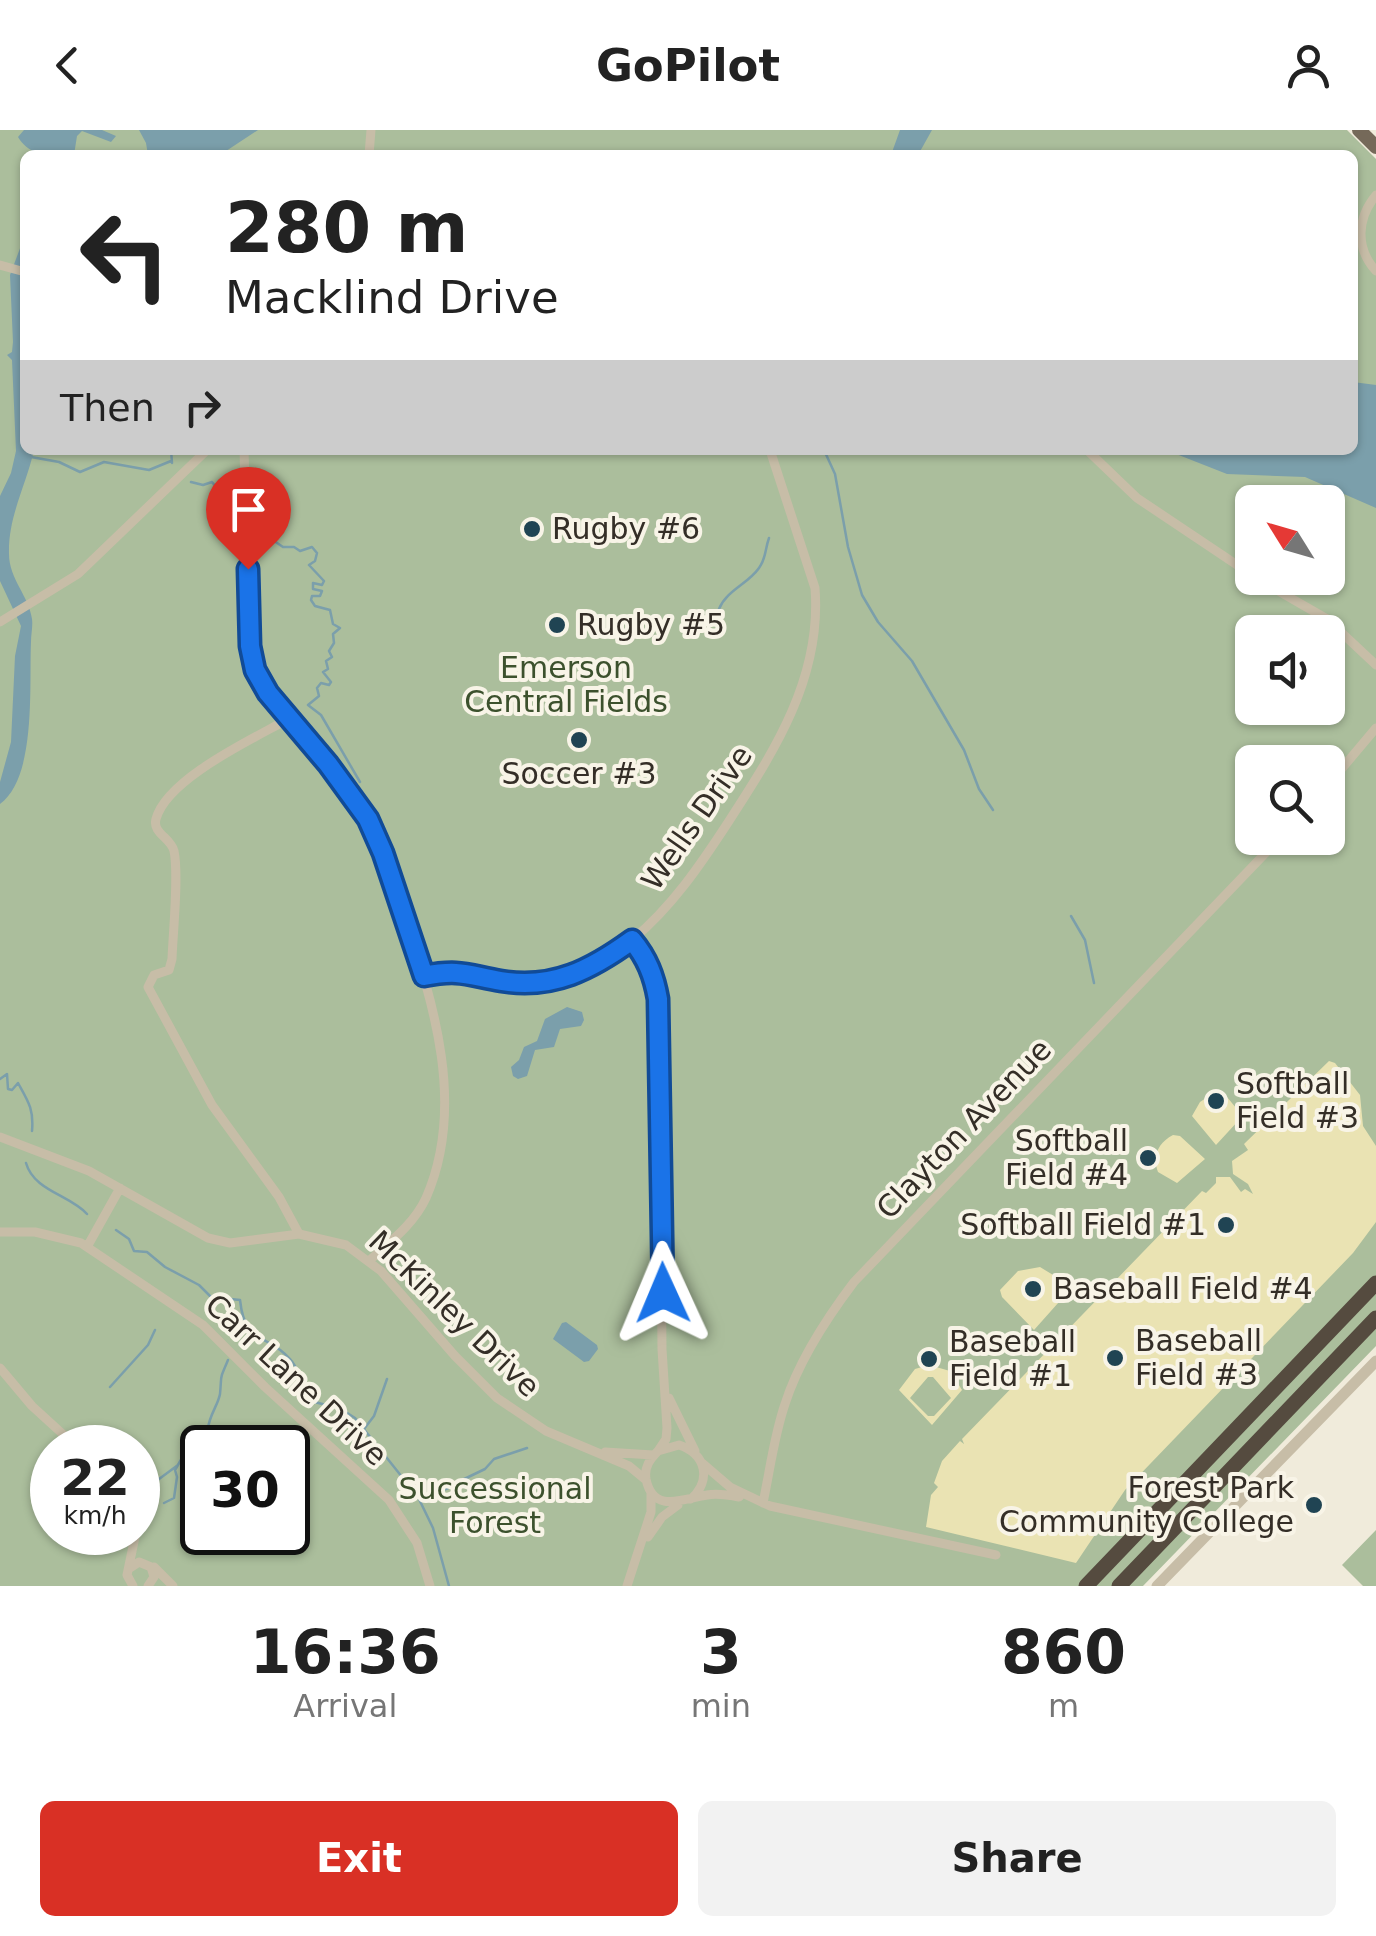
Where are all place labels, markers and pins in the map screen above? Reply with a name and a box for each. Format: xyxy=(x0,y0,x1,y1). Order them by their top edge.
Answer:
pin xyxy=(206,467,291,570)
place label: Rugby #6 xyxy=(552,511,700,546)
marker: Rugby #6 xyxy=(521,518,543,540)
place label: Rugby #5 xyxy=(577,607,725,642)
marker: Rugby #5 xyxy=(546,614,568,636)
marker: Soccer #3 xyxy=(568,729,590,751)
place label: Soccer #3 xyxy=(502,756,656,791)
place label: Softball Field #3 xyxy=(1236,1066,1359,1135)
marker: Softball Field #3 xyxy=(1205,1090,1227,1112)
place label: Softball Field #4 xyxy=(1005,1123,1128,1192)
marker: Softball Field #4 xyxy=(1137,1147,1159,1169)
place label: Softball Field #1 xyxy=(960,1207,1206,1242)
marker: Softball Field #1 xyxy=(1215,1214,1237,1236)
place label: Baseball Field #4 xyxy=(1053,1271,1313,1306)
marker: Baseball Field #4 xyxy=(1022,1278,1044,1300)
place label: Baseball Field #3 xyxy=(1135,1323,1262,1392)
place label: Baseball Field #1 xyxy=(949,1324,1076,1393)
marker: Baseball Field #3 xyxy=(1104,1347,1126,1369)
marker: Baseball Field #1 xyxy=(918,1348,940,1370)
place label: Forest Park Community College xyxy=(999,1470,1295,1539)
marker: Forest Park Community College xyxy=(1303,1494,1325,1516)

